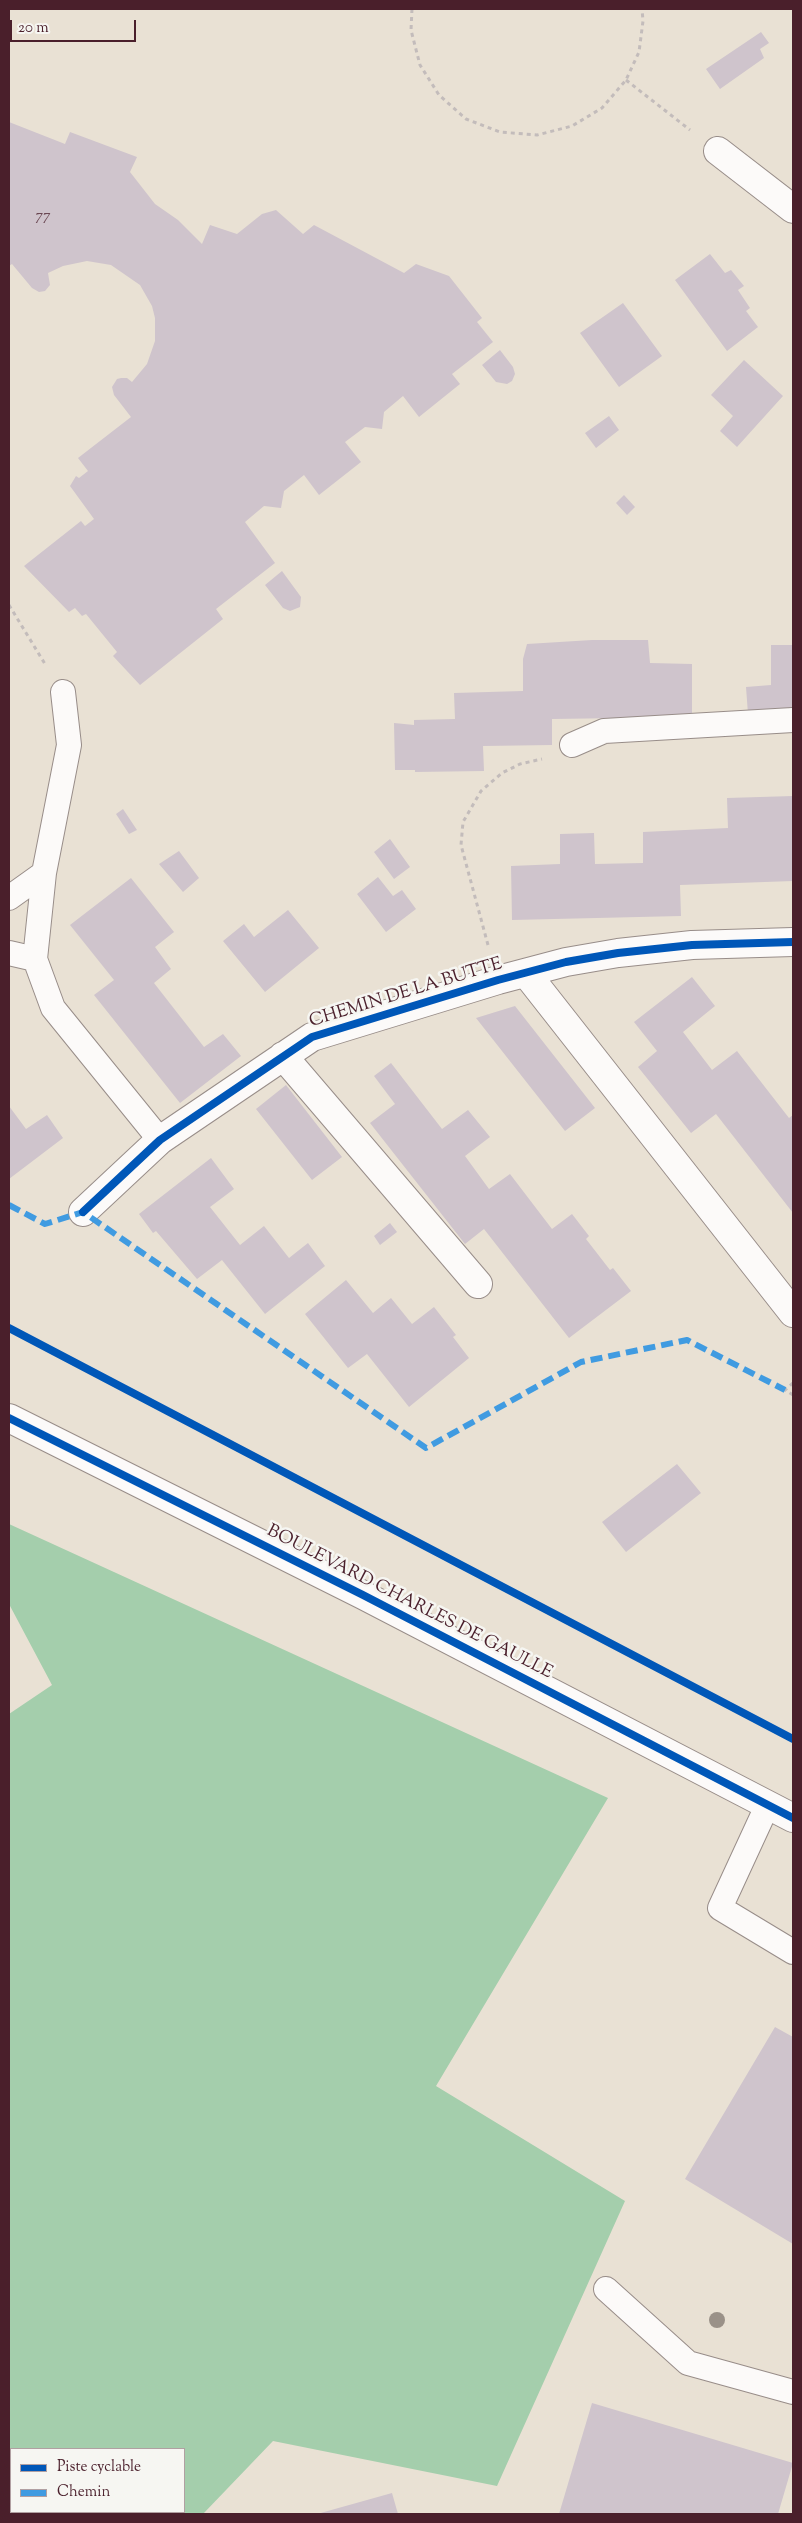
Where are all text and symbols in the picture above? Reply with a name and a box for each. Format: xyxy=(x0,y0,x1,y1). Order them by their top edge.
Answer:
scale bar xyxy=(12,10,139,42)
text: 20 m xyxy=(18,18,49,39)
house number: 77 xyxy=(35,208,51,226)
street label: CHEMIN DE LA BUTTE xyxy=(307,954,505,1034)
street label: BOULEVARD CHARLES DE GAULLE xyxy=(263,1521,555,1685)
legend xyxy=(10,2448,185,2513)
text: Piste cyclable xyxy=(57,2457,141,2478)
text: Chemin xyxy=(57,2482,110,2503)

